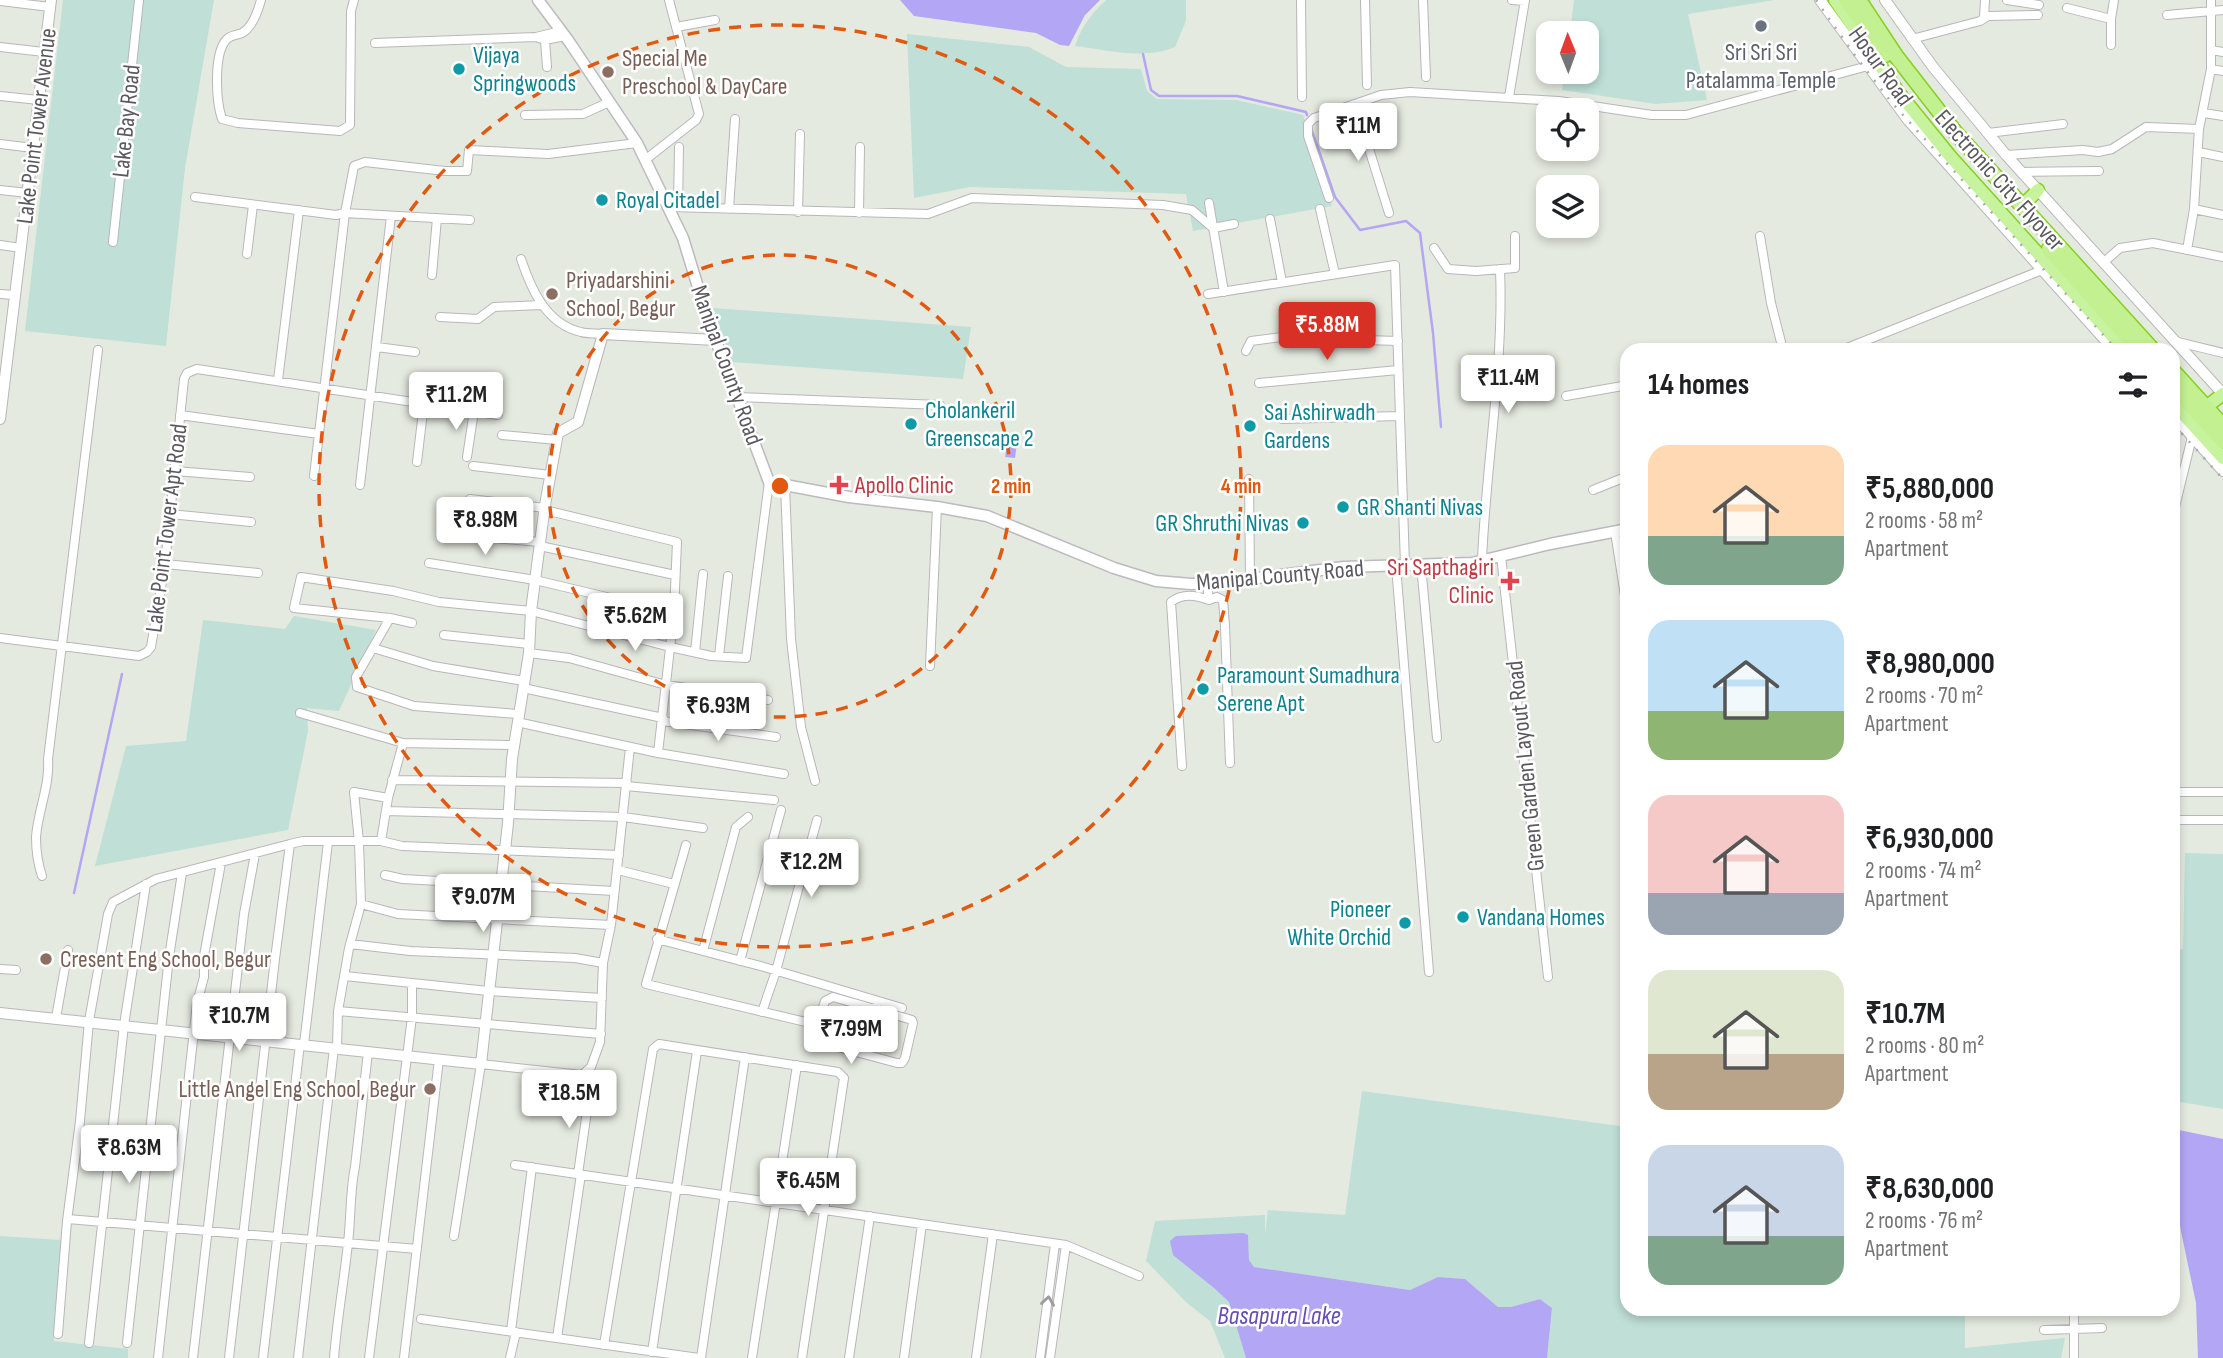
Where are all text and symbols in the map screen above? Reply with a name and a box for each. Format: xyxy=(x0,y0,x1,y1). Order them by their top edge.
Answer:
marker: Sri Sri Sri Patalamma Temple xyxy=(1753,18,1769,34)
north arrow xyxy=(1536,21,1600,84)
map controls xyxy=(1536,21,1599,238)
street label: Hosur Road xyxy=(1842,21,1919,112)
street label: Lake Point Tower Avenue xyxy=(10,27,63,226)
place label: Sri Sri Sri Patalamma Temple xyxy=(1686,38,1836,95)
place label: Vijaya Springwoods xyxy=(473,41,576,98)
place label: Special Me Preschool & DayCare xyxy=(622,44,788,101)
marker: Vijaya Springwoods xyxy=(451,61,467,77)
street label: Lake Bay Road xyxy=(106,63,147,179)
marker: Special Me Preschool & DayCare xyxy=(600,64,616,80)
button: locate xyxy=(1536,98,1599,161)
pin: ₹11M xyxy=(1317,104,1399,163)
street label: Electronic City Flyover xyxy=(1929,104,2071,257)
text: ₹11M xyxy=(1335,112,1381,140)
button: layers xyxy=(1536,175,1599,238)
place label: Royal Citadel xyxy=(616,186,720,215)
marker: Royal Citadel xyxy=(594,192,610,208)
place label: Priyadarshini School, Begur xyxy=(566,266,676,323)
street label: Manipal County Road xyxy=(684,281,769,449)
marker: Priyadarshini School, Begur xyxy=(544,286,560,302)
pin: ₹5.88M xyxy=(1270,302,1384,362)
text: ₹5.88M xyxy=(1295,311,1359,339)
pin: ₹11.4M xyxy=(1451,356,1565,415)
text: ₹11.4M xyxy=(1477,364,1539,392)
icon: filters xyxy=(2114,366,2152,404)
text: 14 homes xyxy=(1648,367,1749,403)
pin: ₹11.2M xyxy=(399,372,513,432)
text: ₹11.2M xyxy=(425,381,487,409)
place label: Cholankeril Greenscape 2 xyxy=(925,396,1034,453)
place label: Sai Ashirwadh Gardens xyxy=(1264,398,1375,455)
marker: Cholankeril Greenscape 2 xyxy=(903,416,919,432)
marker: Sai Ashirwadh Gardens xyxy=(1242,418,1258,434)
street label: Lake Point Tower Apt Road xyxy=(139,422,194,634)
place label: Apollo Clinic xyxy=(854,471,954,500)
text: ₹5,880,000 xyxy=(1865,471,1994,507)
icon: home xyxy=(1704,473,1788,557)
centre of rings xyxy=(768,474,792,498)
text: 2 min xyxy=(991,474,1031,499)
text: 4 min xyxy=(1221,474,1261,499)
marker: Apollo Clinic xyxy=(829,475,849,495)
place label: GR Shanti Nivas xyxy=(1357,493,1483,522)
pin: ₹8.98M xyxy=(428,498,542,557)
marker: GR Shanti Nivas xyxy=(1335,499,1351,515)
text: ₹8.98M xyxy=(452,506,518,534)
text: 2 rooms · 58 m² xyxy=(1865,507,1983,535)
place label: GR Shruthi Nivas xyxy=(1155,509,1289,538)
marker: GR Shruthi Nivas xyxy=(1295,515,1311,531)
text: Apartment xyxy=(1865,535,1949,563)
place label: Sri Sapthagiri Clinic xyxy=(1387,553,1494,610)
street label: Manipal County Road xyxy=(1195,554,1365,597)
marker: Sri Sapthagiri Clinic xyxy=(1500,571,1520,591)
pin: ₹5.62M xyxy=(578,594,692,653)
text: ₹5.62M xyxy=(603,602,667,630)
text: ₹8,980,000 xyxy=(1865,646,1995,682)
icon: home xyxy=(1704,648,1788,732)
street label: Green Garden Layout Road xyxy=(1500,659,1551,873)
place label: Paramount Sumadhura Serene Apt xyxy=(1217,661,1400,718)
marker: Paramount Sumadhura Serene Apt xyxy=(1195,681,1211,697)
text: 2 rooms · 70 m² xyxy=(1865,682,1983,710)
pin: ₹6.93M xyxy=(661,684,775,743)
text: ₹6.93M xyxy=(686,692,750,720)
text: Apartment xyxy=(1865,710,1949,738)
text: ₹6,930,000 xyxy=(1865,821,1994,857)
icon: home xyxy=(1704,823,1788,907)
pin: ₹12.2M xyxy=(754,839,868,899)
text: ₹12.2M xyxy=(780,848,842,876)
text: 2 rooms · 74 m² xyxy=(1865,857,1982,885)
pin: ₹9.07M xyxy=(426,874,540,934)
text: ₹9.07M xyxy=(451,883,515,911)
text: Apartment xyxy=(1865,885,1949,913)
place label: Pioneer White Orchid xyxy=(1287,895,1391,952)
place label: Vandana Homes xyxy=(1477,903,1605,932)
marker: Vandana Homes xyxy=(1455,909,1471,925)
marker: Pioneer White Orchid xyxy=(1397,915,1413,931)
place label: Cresent Eng School, Begur xyxy=(60,945,271,974)
marker: Cresent Eng School, Begur xyxy=(38,951,54,967)
pin: ₹10.7M xyxy=(182,993,296,1053)
text: ₹10.7M xyxy=(1865,996,1945,1032)
icon: home xyxy=(1704,998,1788,1082)
text: ₹10.7M xyxy=(208,1002,270,1030)
pin: ₹7.99M xyxy=(794,1006,908,1066)
text: ₹7.99M xyxy=(820,1015,882,1043)
text: 2 rooms · 80 m² xyxy=(1865,1032,1984,1060)
text: Apartment xyxy=(1865,1060,1949,1088)
pin: ₹18.5M xyxy=(512,1070,626,1130)
place label: Little Angel Eng School, Begur xyxy=(178,1075,416,1104)
text: ₹18.5M xyxy=(538,1079,600,1107)
marker: Little Angel Eng School, Begur xyxy=(422,1081,438,1097)
pin: ₹8.63M xyxy=(72,1126,186,1185)
text: ₹8.63M xyxy=(97,1134,161,1162)
pin: ₹6.45M xyxy=(751,1158,865,1218)
text: ₹6.45M xyxy=(776,1167,840,1195)
text: ₹8,630,000 xyxy=(1865,1171,1994,1207)
icon: home xyxy=(1704,1173,1788,1257)
text: 2 rooms · 76 m² xyxy=(1865,1207,1983,1235)
text: Apartment xyxy=(1865,1235,1949,1263)
one-way arrow xyxy=(1040,1295,1055,1307)
water label: Basapura Lake xyxy=(1217,1301,1341,1332)

